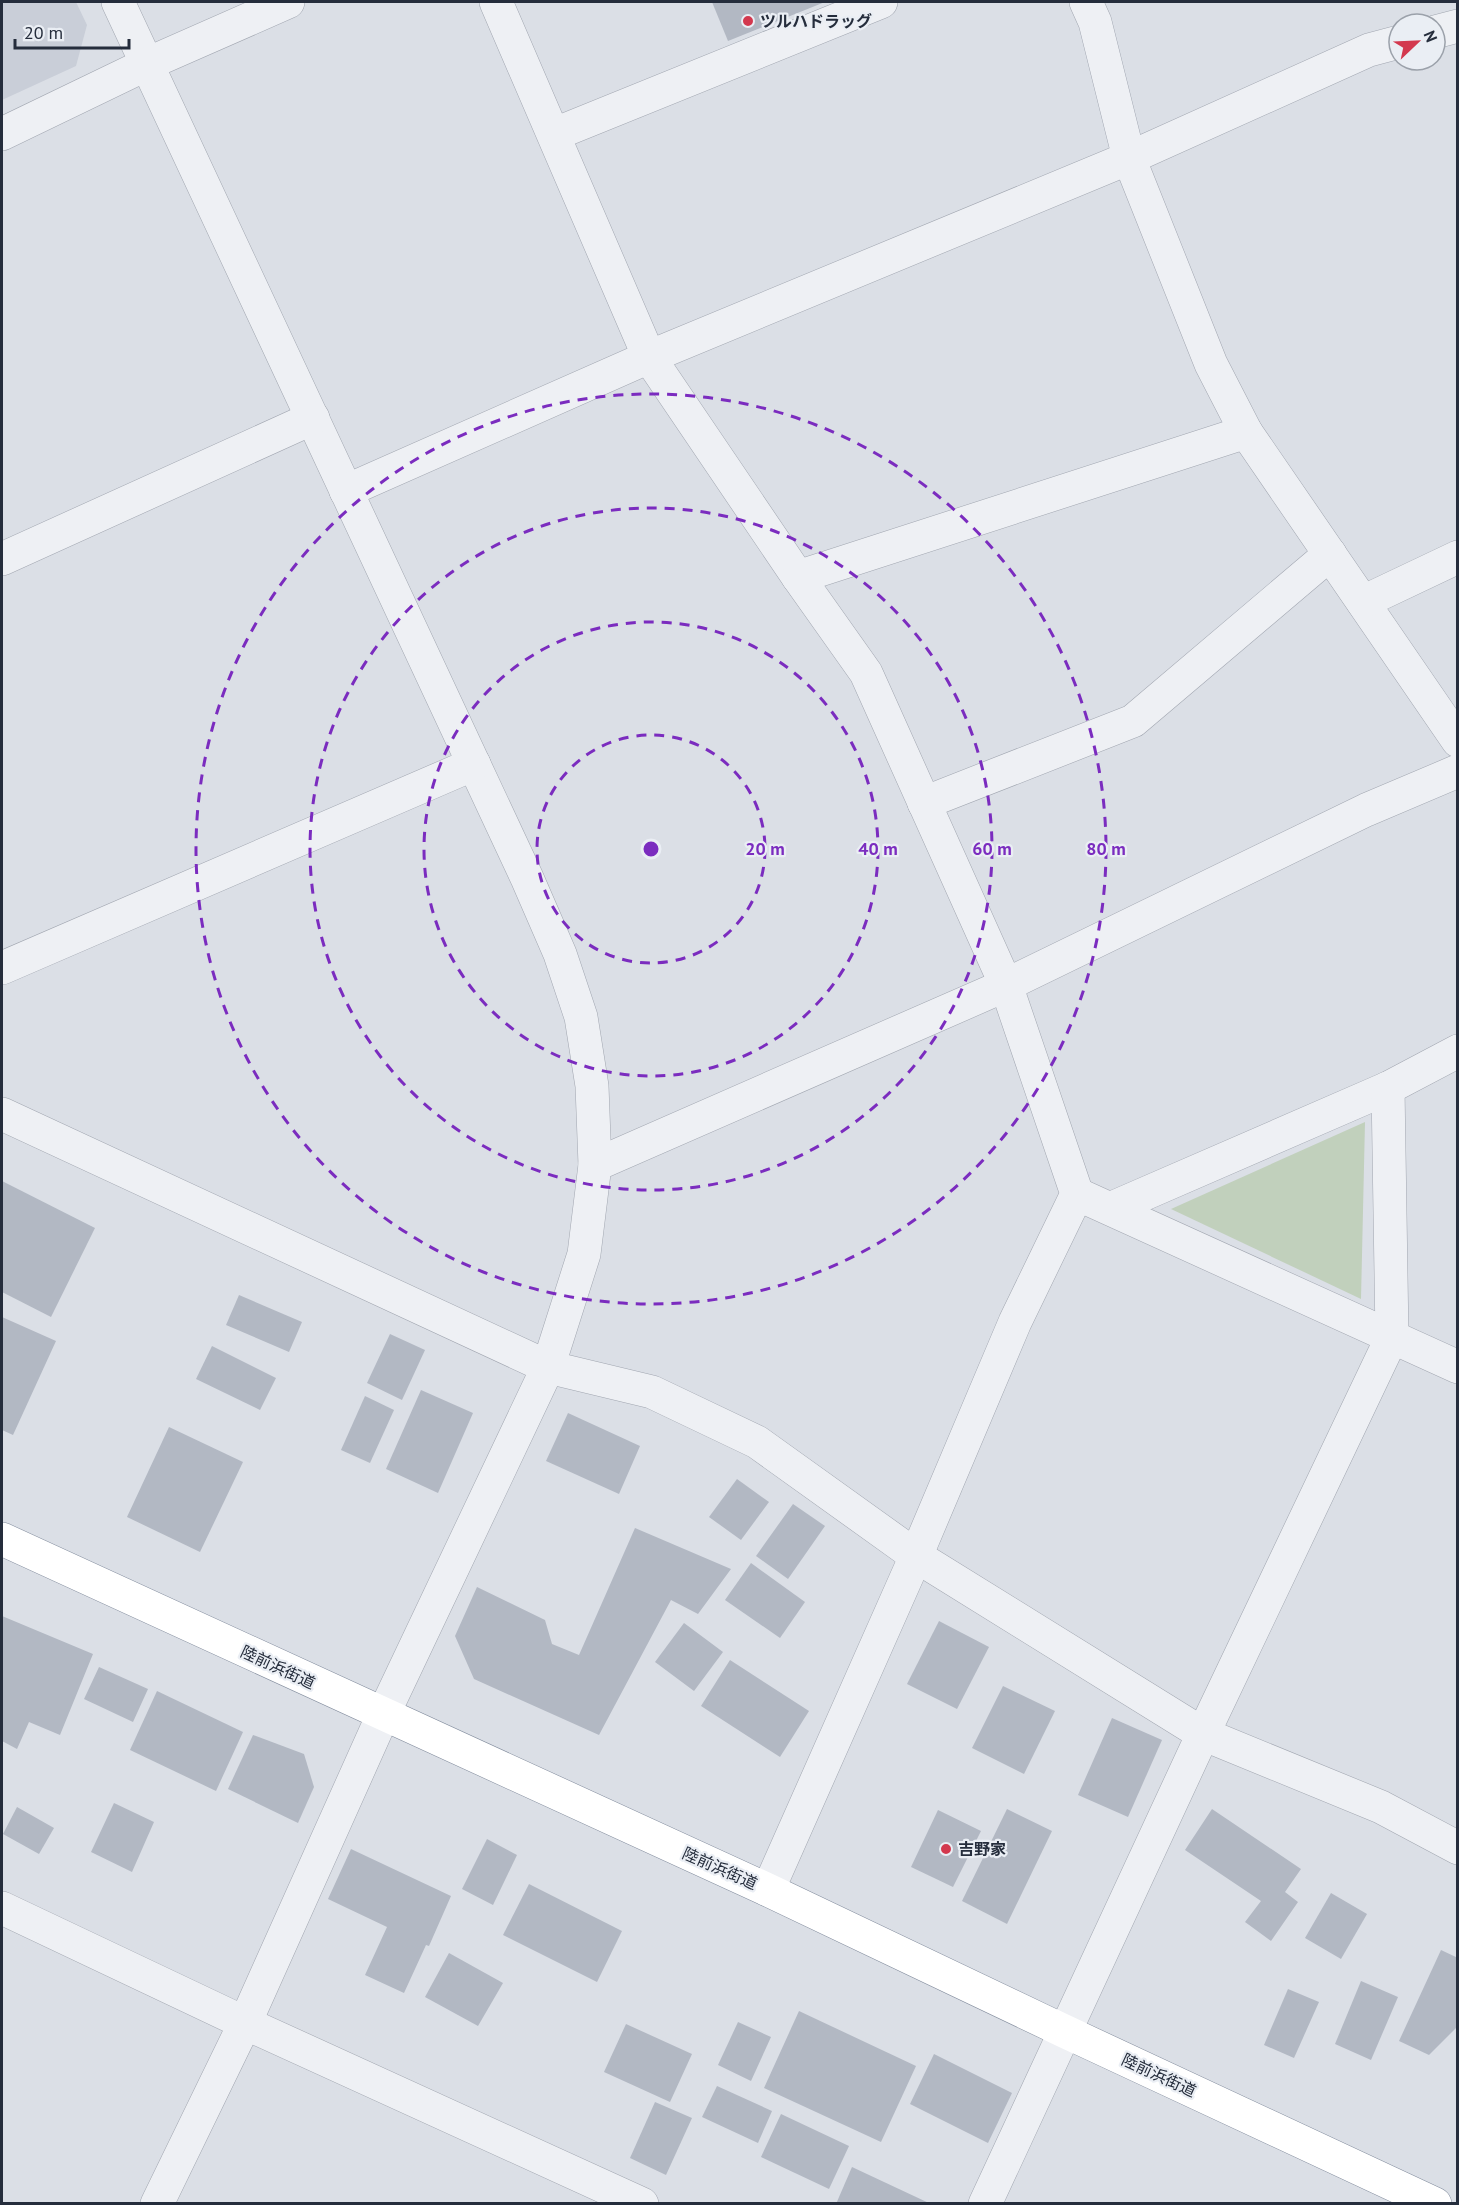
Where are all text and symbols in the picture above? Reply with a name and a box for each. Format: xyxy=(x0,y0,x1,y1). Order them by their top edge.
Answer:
place label: ツルハドラッグ xyxy=(760,11,872,31)
scale bar xyxy=(15,12,129,50)
north arrow xyxy=(1387,12,1447,72)
marker: ツルハドラッグ xyxy=(741,14,755,28)
text: 20 m xyxy=(24,21,63,44)
text: N xyxy=(1420,27,1442,45)
text: 20 m xyxy=(745,837,785,860)
text: 40 m xyxy=(858,837,898,860)
text: 60 m xyxy=(972,837,1012,860)
text: 80 m xyxy=(1086,837,1126,860)
centre of rings xyxy=(641,839,661,859)
street label: 陸前浜街道 xyxy=(238,1641,318,1693)
place label: 吉野家 xyxy=(958,1839,1006,1859)
marker: 吉野家 xyxy=(939,1842,953,1856)
street label: 陸前浜街道 xyxy=(679,1843,761,1893)
street label: 陸前浜街道 xyxy=(1119,2049,1199,2101)

